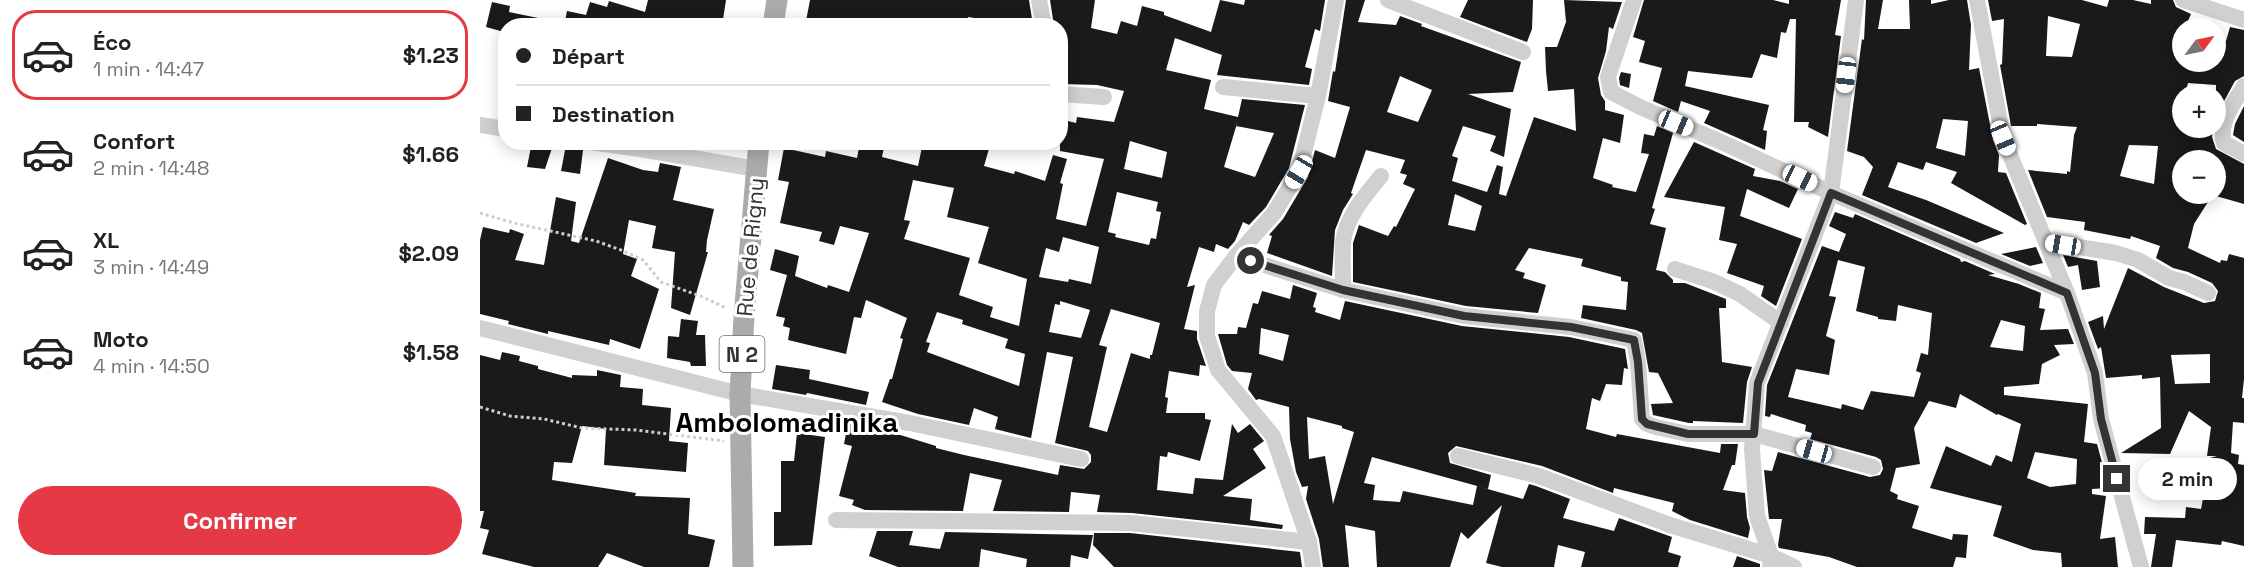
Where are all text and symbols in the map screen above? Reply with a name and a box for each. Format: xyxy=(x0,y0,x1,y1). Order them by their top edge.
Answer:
north arrow xyxy=(2172,18,2226,72)
map controls xyxy=(2172,18,2226,204)
icon: car xyxy=(21,28,75,82)
text: Éco xyxy=(93,28,132,56)
text: $1.23 xyxy=(403,41,459,69)
text: Départ xyxy=(552,42,625,70)
text: 1 min · 14:47 xyxy=(93,56,204,82)
car xyxy=(1835,56,1857,94)
button: + xyxy=(2172,84,2226,138)
text: Destination xyxy=(552,100,675,128)
car xyxy=(1656,108,1696,138)
car xyxy=(1988,118,2018,158)
icon: car xyxy=(21,127,75,181)
text: Confort xyxy=(93,127,175,155)
text: $1.66 xyxy=(402,140,459,168)
button: − xyxy=(2172,150,2226,204)
car xyxy=(1282,152,1316,192)
text: 2 min · 14:48 xyxy=(93,155,209,181)
car xyxy=(1780,162,1820,194)
street label: Rue de Rigny xyxy=(730,177,770,317)
icon: car xyxy=(21,226,75,280)
text: XL xyxy=(93,226,119,254)
car xyxy=(2044,233,2082,257)
text: $2.09 xyxy=(398,239,459,267)
route start xyxy=(1237,247,1264,274)
text: 3 min · 14:49 xyxy=(93,254,209,280)
icon: car xyxy=(21,325,75,379)
text: Moto xyxy=(93,325,149,353)
road number: N 2 xyxy=(720,336,764,372)
text: $1.58 xyxy=(403,338,459,366)
text: 4 min · 14:50 xyxy=(93,353,210,379)
district label: Ambolomadinika xyxy=(676,404,898,440)
car xyxy=(1794,437,1834,465)
callout: 2 min xyxy=(2138,458,2237,500)
route end xyxy=(2103,465,2130,492)
text: 2 min xyxy=(2162,466,2213,492)
button: Confirmer xyxy=(18,486,462,555)

